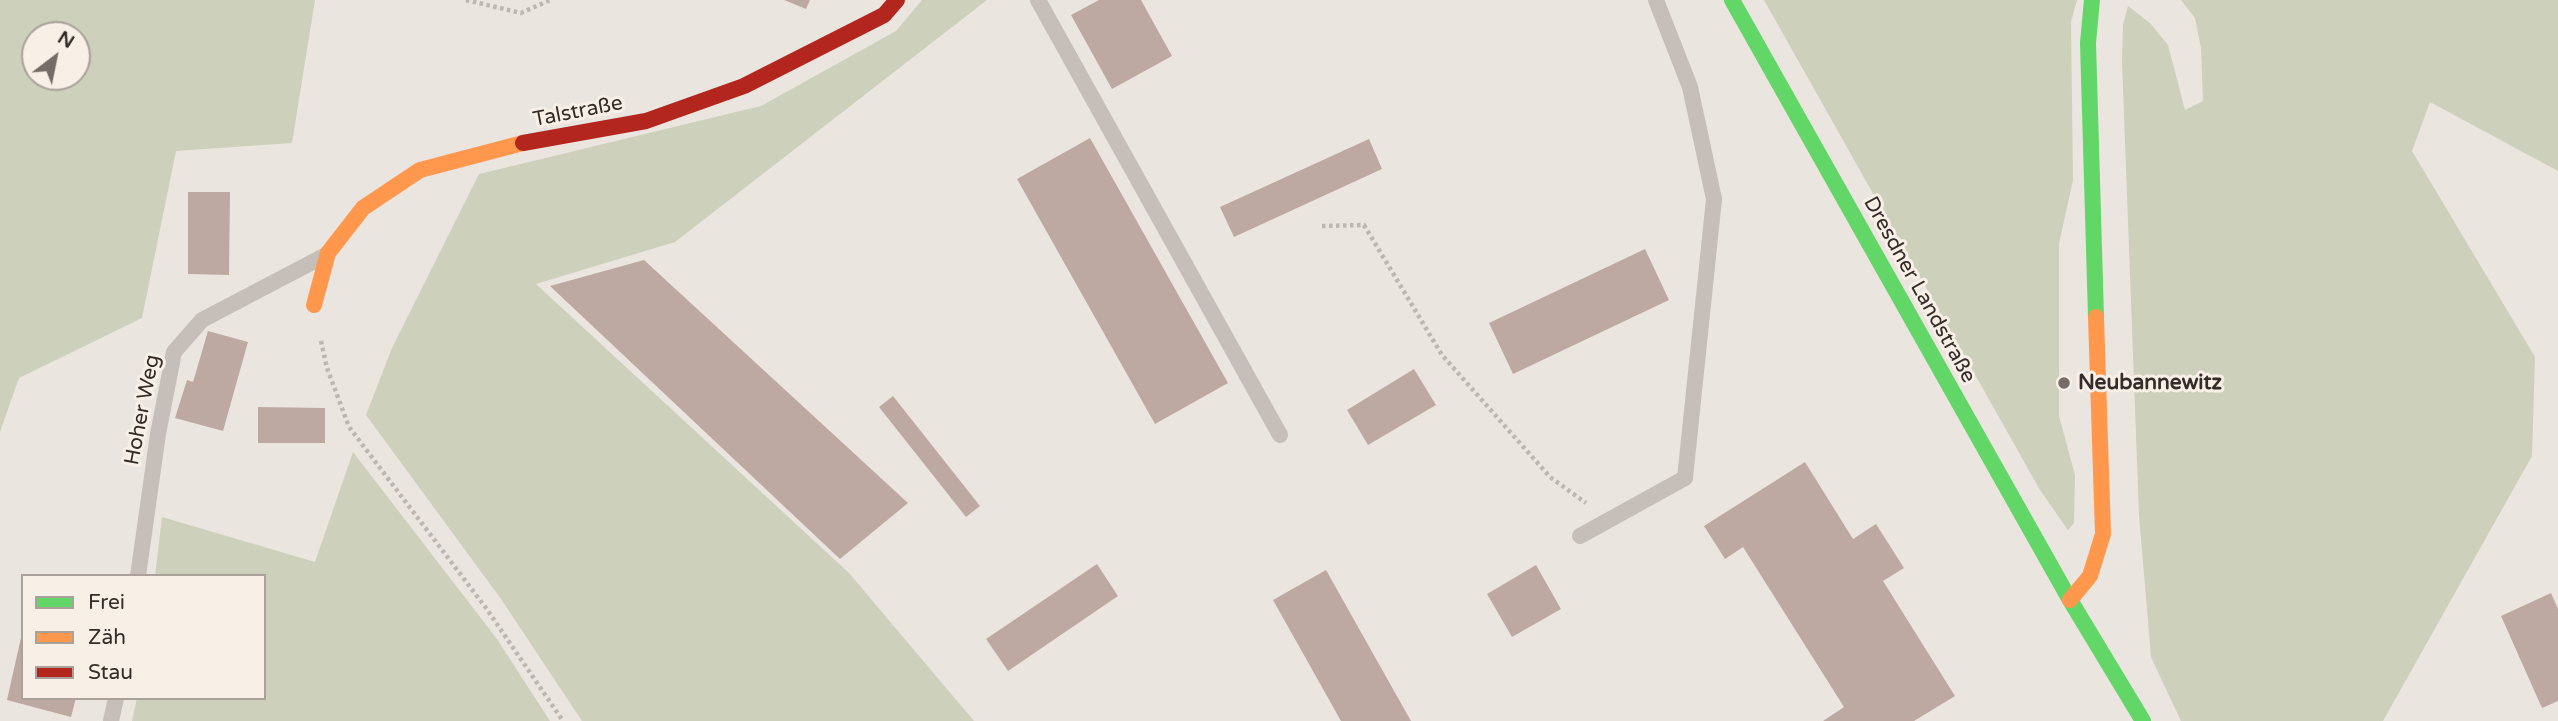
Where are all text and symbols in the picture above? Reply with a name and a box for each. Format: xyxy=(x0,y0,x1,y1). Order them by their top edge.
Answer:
north arrow xyxy=(21,21,91,91)
text: N xyxy=(54,27,78,53)
street label: Talstraße xyxy=(531,91,625,133)
street label: Dresdner Landstraße xyxy=(1857,192,1981,388)
street label: Hoher Weg xyxy=(120,353,166,467)
place label: Neubannewitz xyxy=(2078,370,2222,396)
marker: Neubannewitz xyxy=(2056,375,2072,391)
legend xyxy=(21,574,266,700)
text: Frei xyxy=(88,590,125,615)
text: Zäh xyxy=(88,625,126,650)
text: Stau xyxy=(88,660,133,685)

